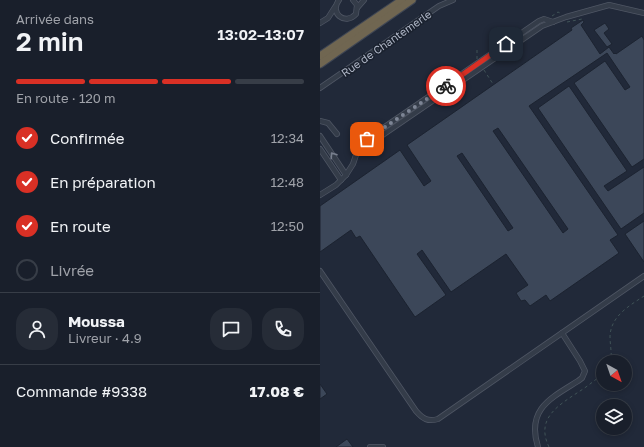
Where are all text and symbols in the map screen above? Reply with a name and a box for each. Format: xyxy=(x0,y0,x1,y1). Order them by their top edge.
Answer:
street label: Rue de Chantemerle xyxy=(338,7,434,79)
text: Arrivée dans xyxy=(16,11,94,27)
text: 13:02–13:07 xyxy=(217,25,304,43)
text: 2 min xyxy=(16,26,84,57)
pin xyxy=(489,27,523,61)
icon: home xyxy=(495,33,517,55)
courier xyxy=(426,66,466,106)
icon: bike xyxy=(435,75,457,97)
text: En route · 120 m xyxy=(16,90,116,106)
pin xyxy=(350,122,384,156)
icon: check xyxy=(16,127,38,149)
icon: bag xyxy=(356,128,378,150)
text: Confirmée xyxy=(50,129,124,147)
text: 12:34 xyxy=(271,130,304,146)
one-way arrow xyxy=(331,153,338,160)
icon: check xyxy=(16,171,38,193)
text: En préparation xyxy=(50,173,156,191)
text: 12:48 xyxy=(270,174,304,190)
icon: check xyxy=(16,215,38,237)
text: En route xyxy=(50,217,111,235)
text: 12:50 xyxy=(271,218,304,234)
text: Livrée xyxy=(50,261,94,279)
button: person xyxy=(16,308,58,350)
button: chat xyxy=(210,308,252,350)
button: phone xyxy=(262,308,304,350)
text: Moussa xyxy=(68,312,125,330)
text: Livreur · 4.9 xyxy=(68,330,142,346)
north arrow xyxy=(596,355,632,391)
map controls xyxy=(596,355,632,435)
text: Commande #9338 xyxy=(16,382,147,400)
text: 17.08 € xyxy=(250,382,304,400)
button: layers xyxy=(596,399,632,435)

